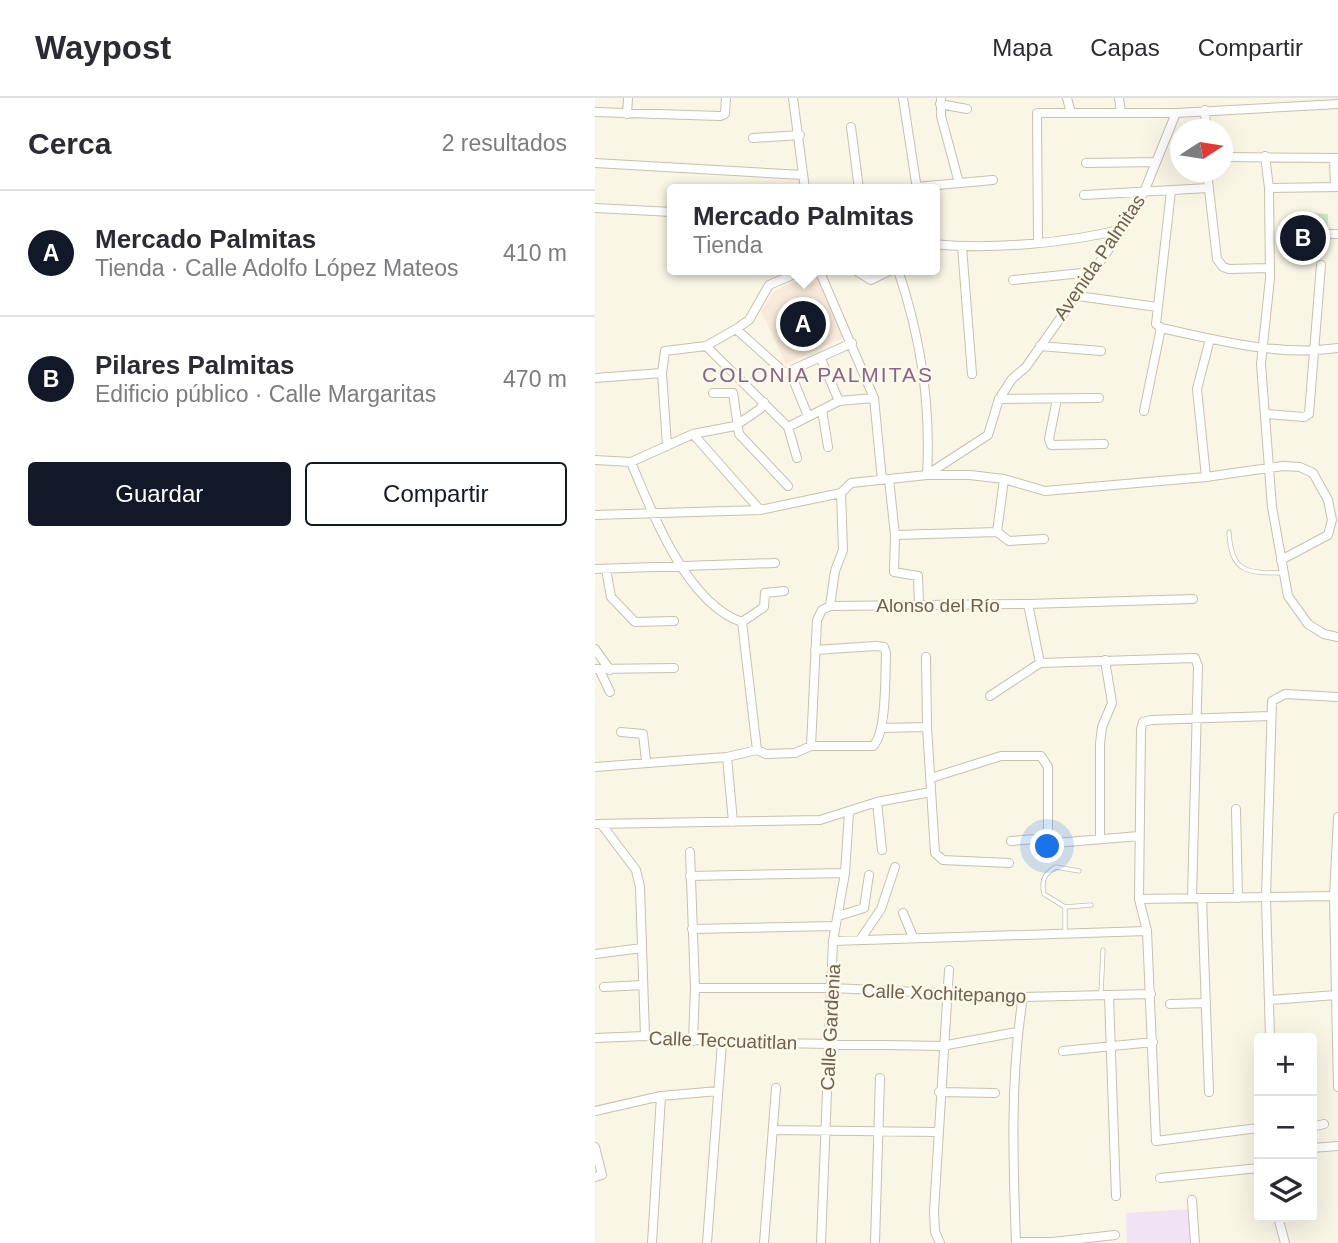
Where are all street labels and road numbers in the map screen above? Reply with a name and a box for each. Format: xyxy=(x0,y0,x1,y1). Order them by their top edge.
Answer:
street label: Avenida Palmitas xyxy=(1050,191,1149,324)
street label: Alonso del Río xyxy=(876,595,1000,616)
street label: Calle Gardenia xyxy=(817,963,844,1091)
street label: Calle Xochitepango xyxy=(861,980,1027,1007)
street label: Calle Teccuatitlan xyxy=(648,1027,798,1054)

